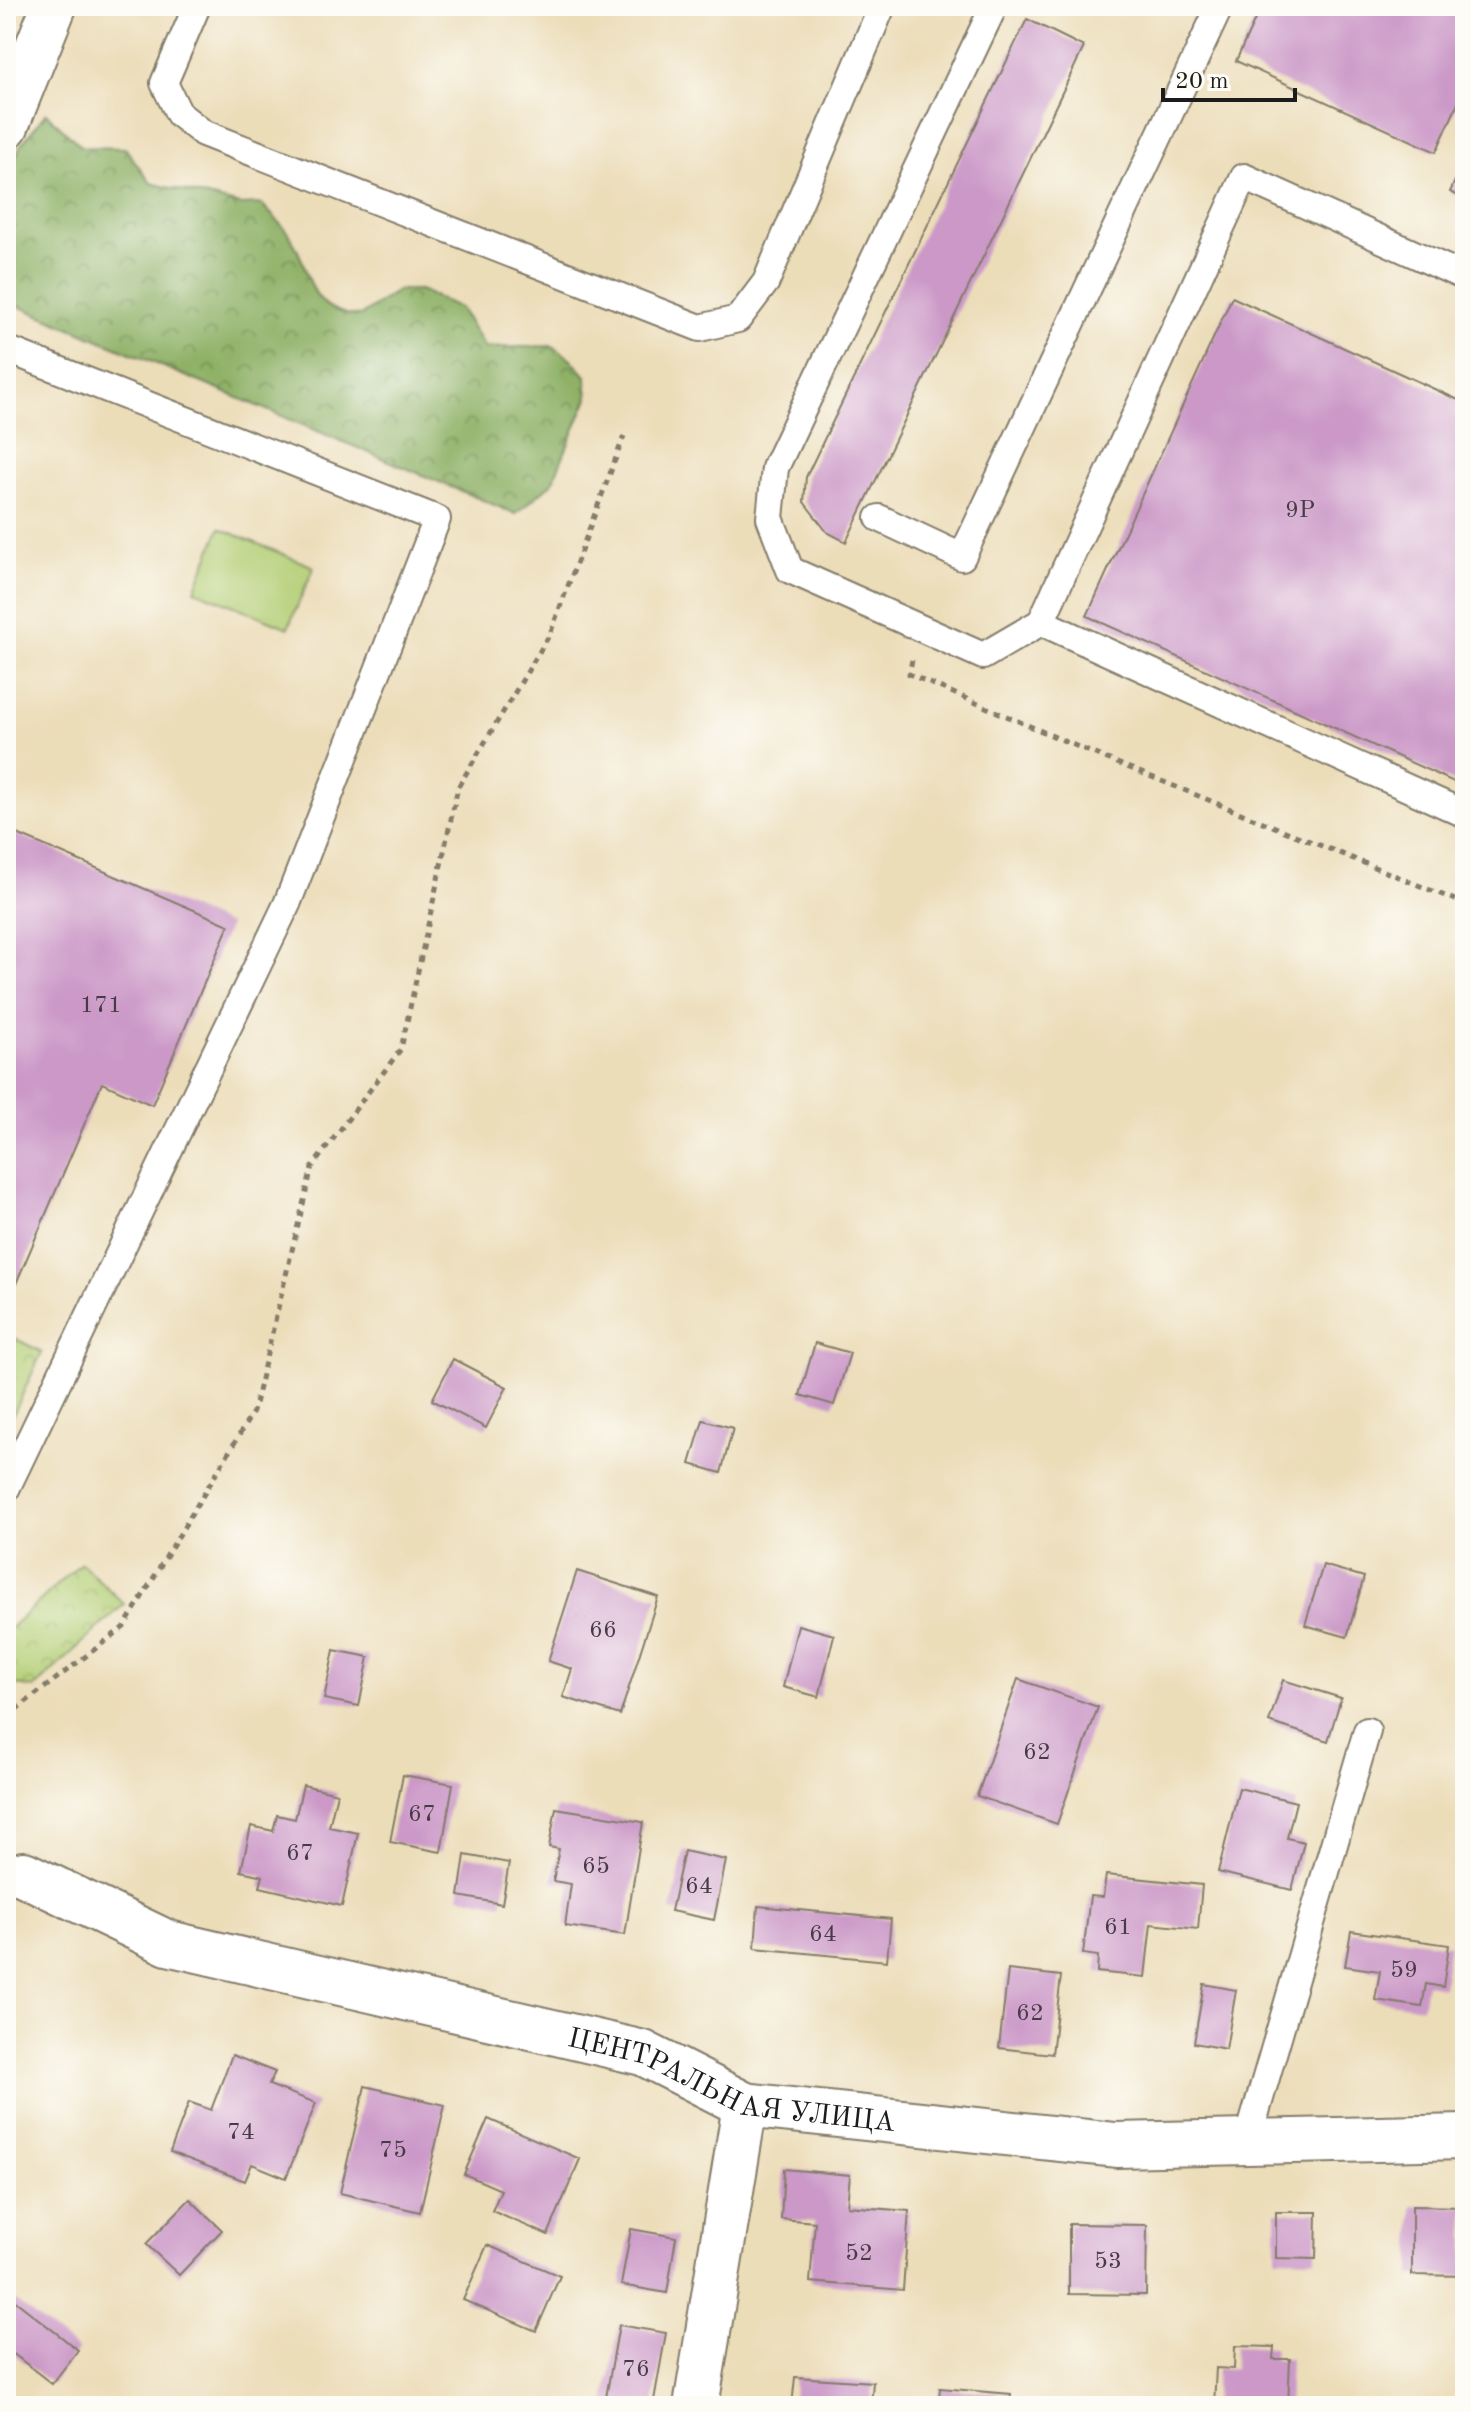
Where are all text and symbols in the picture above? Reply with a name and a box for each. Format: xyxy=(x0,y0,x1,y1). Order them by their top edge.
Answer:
scale bar xyxy=(1163,52,1295,102)
text: 20 m xyxy=(1175,70,1229,94)
house number: 9Р xyxy=(1285,499,1315,523)
house number: 171 xyxy=(80,994,122,1018)
house number: 66 xyxy=(589,1619,617,1643)
house number: 62 xyxy=(1023,1741,1051,1765)
house number: 67 xyxy=(408,1803,436,1827)
house number: 67 xyxy=(286,1842,314,1866)
house number: 65 xyxy=(582,1855,610,1879)
house number: 64 xyxy=(685,1875,713,1899)
house number: 61 xyxy=(1104,1916,1132,1940)
house number: 64 xyxy=(809,1923,837,1947)
house number: 59 xyxy=(1390,1959,1418,1983)
house number: 62 xyxy=(1016,2002,1044,2026)
street label: ЦЕНТРАЛЬНАЯ УЛИЦА xyxy=(565,2025,897,2138)
house number: 74 xyxy=(227,2121,255,2145)
house number: 75 xyxy=(379,2139,407,2163)
house number: 52 xyxy=(845,2242,873,2266)
house number: 53 xyxy=(1094,2250,1122,2274)
house number: 76 xyxy=(622,2358,650,2382)

